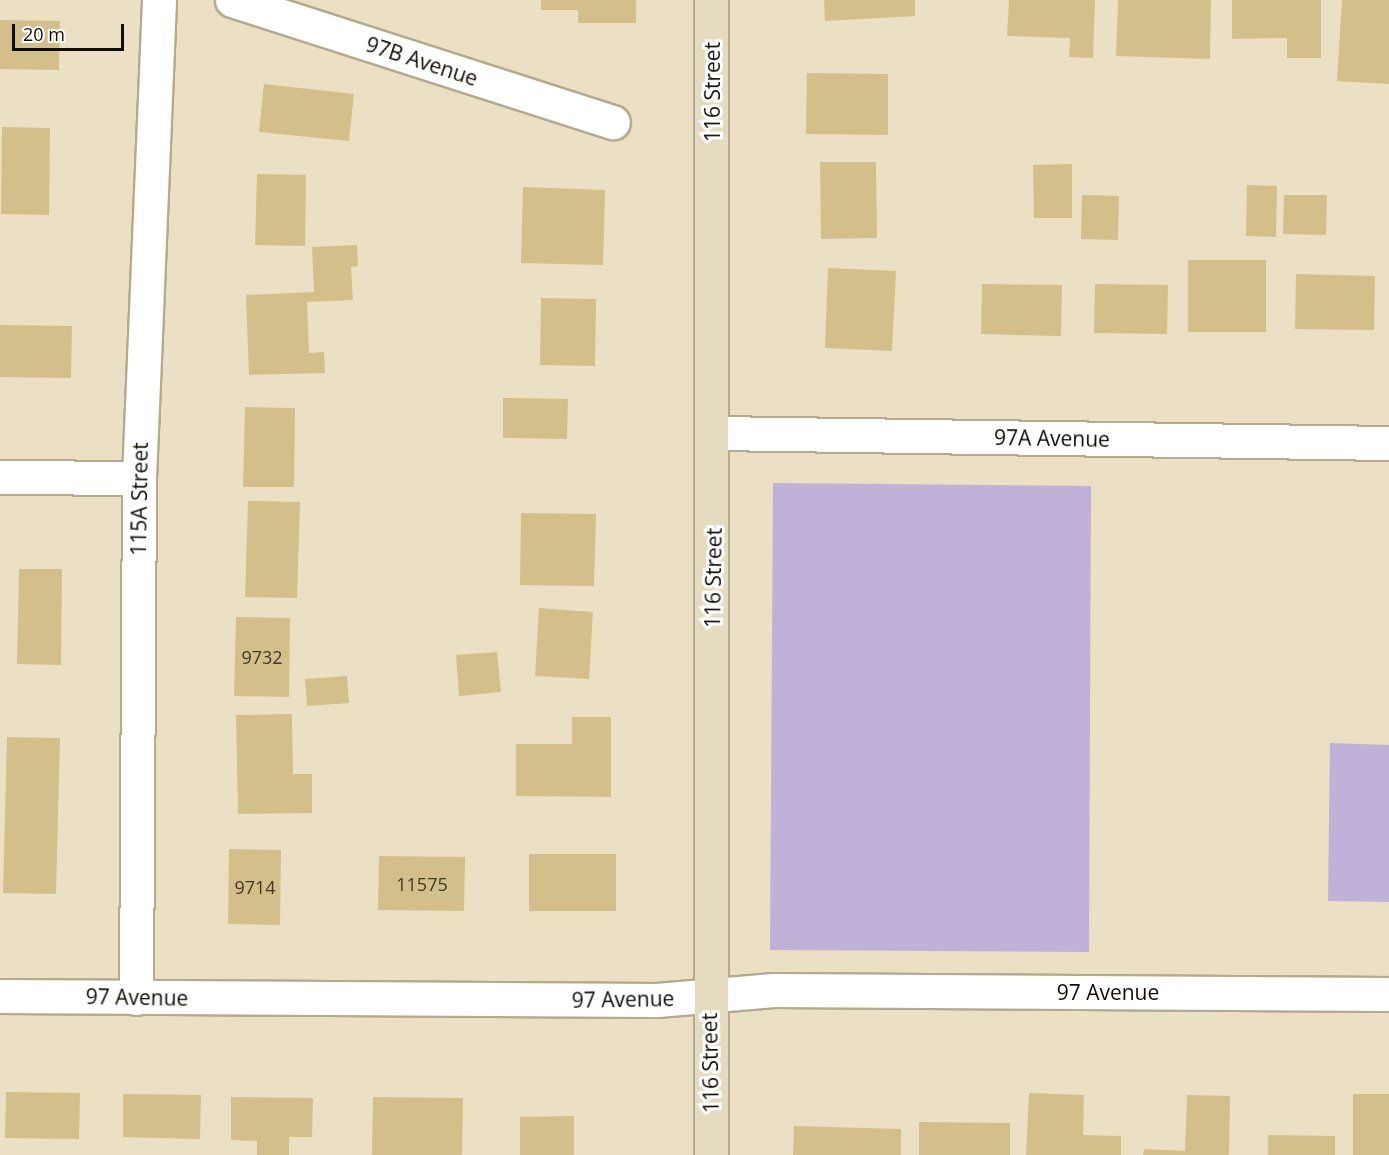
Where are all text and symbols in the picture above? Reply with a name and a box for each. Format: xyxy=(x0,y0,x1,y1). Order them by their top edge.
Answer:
scale bar xyxy=(15,12,128,50)
text: 20 m xyxy=(23,22,65,46)
street label: 97B Avenue xyxy=(363,31,481,91)
street label: 116 Street xyxy=(699,42,725,142)
street label: 97A Avenue xyxy=(994,424,1110,452)
street label: 115A Street xyxy=(125,442,153,556)
street label: 116 Street xyxy=(700,528,726,628)
house number: 9732 xyxy=(241,646,283,668)
house number: 11575 xyxy=(396,873,448,895)
house number: 9714 xyxy=(234,876,276,898)
street label: 97 Avenue xyxy=(1057,979,1159,1005)
street label: 97 Avenue xyxy=(85,984,189,1010)
street label: 97 Avenue xyxy=(571,986,675,1012)
street label: 116 Street xyxy=(697,1013,723,1113)

